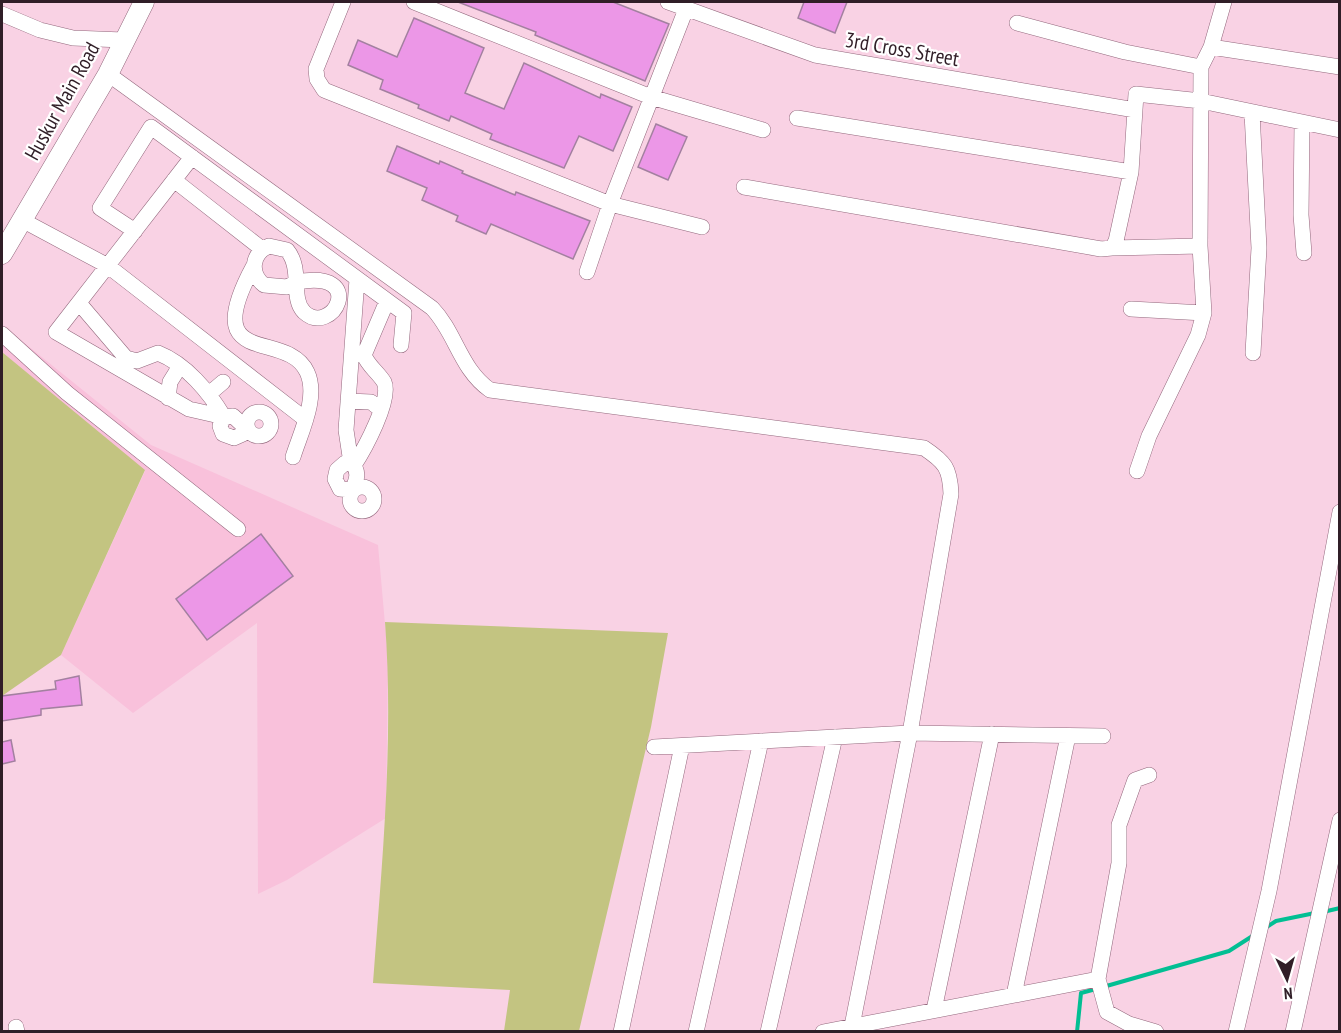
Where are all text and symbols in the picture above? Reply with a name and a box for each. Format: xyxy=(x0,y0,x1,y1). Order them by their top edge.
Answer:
street label: 3rd Cross Street xyxy=(843,26,961,72)
street label: Huskur Main Road xyxy=(18,37,106,165)
north arrow xyxy=(1257,949,1317,1009)
text: N xyxy=(1283,984,1293,1004)

